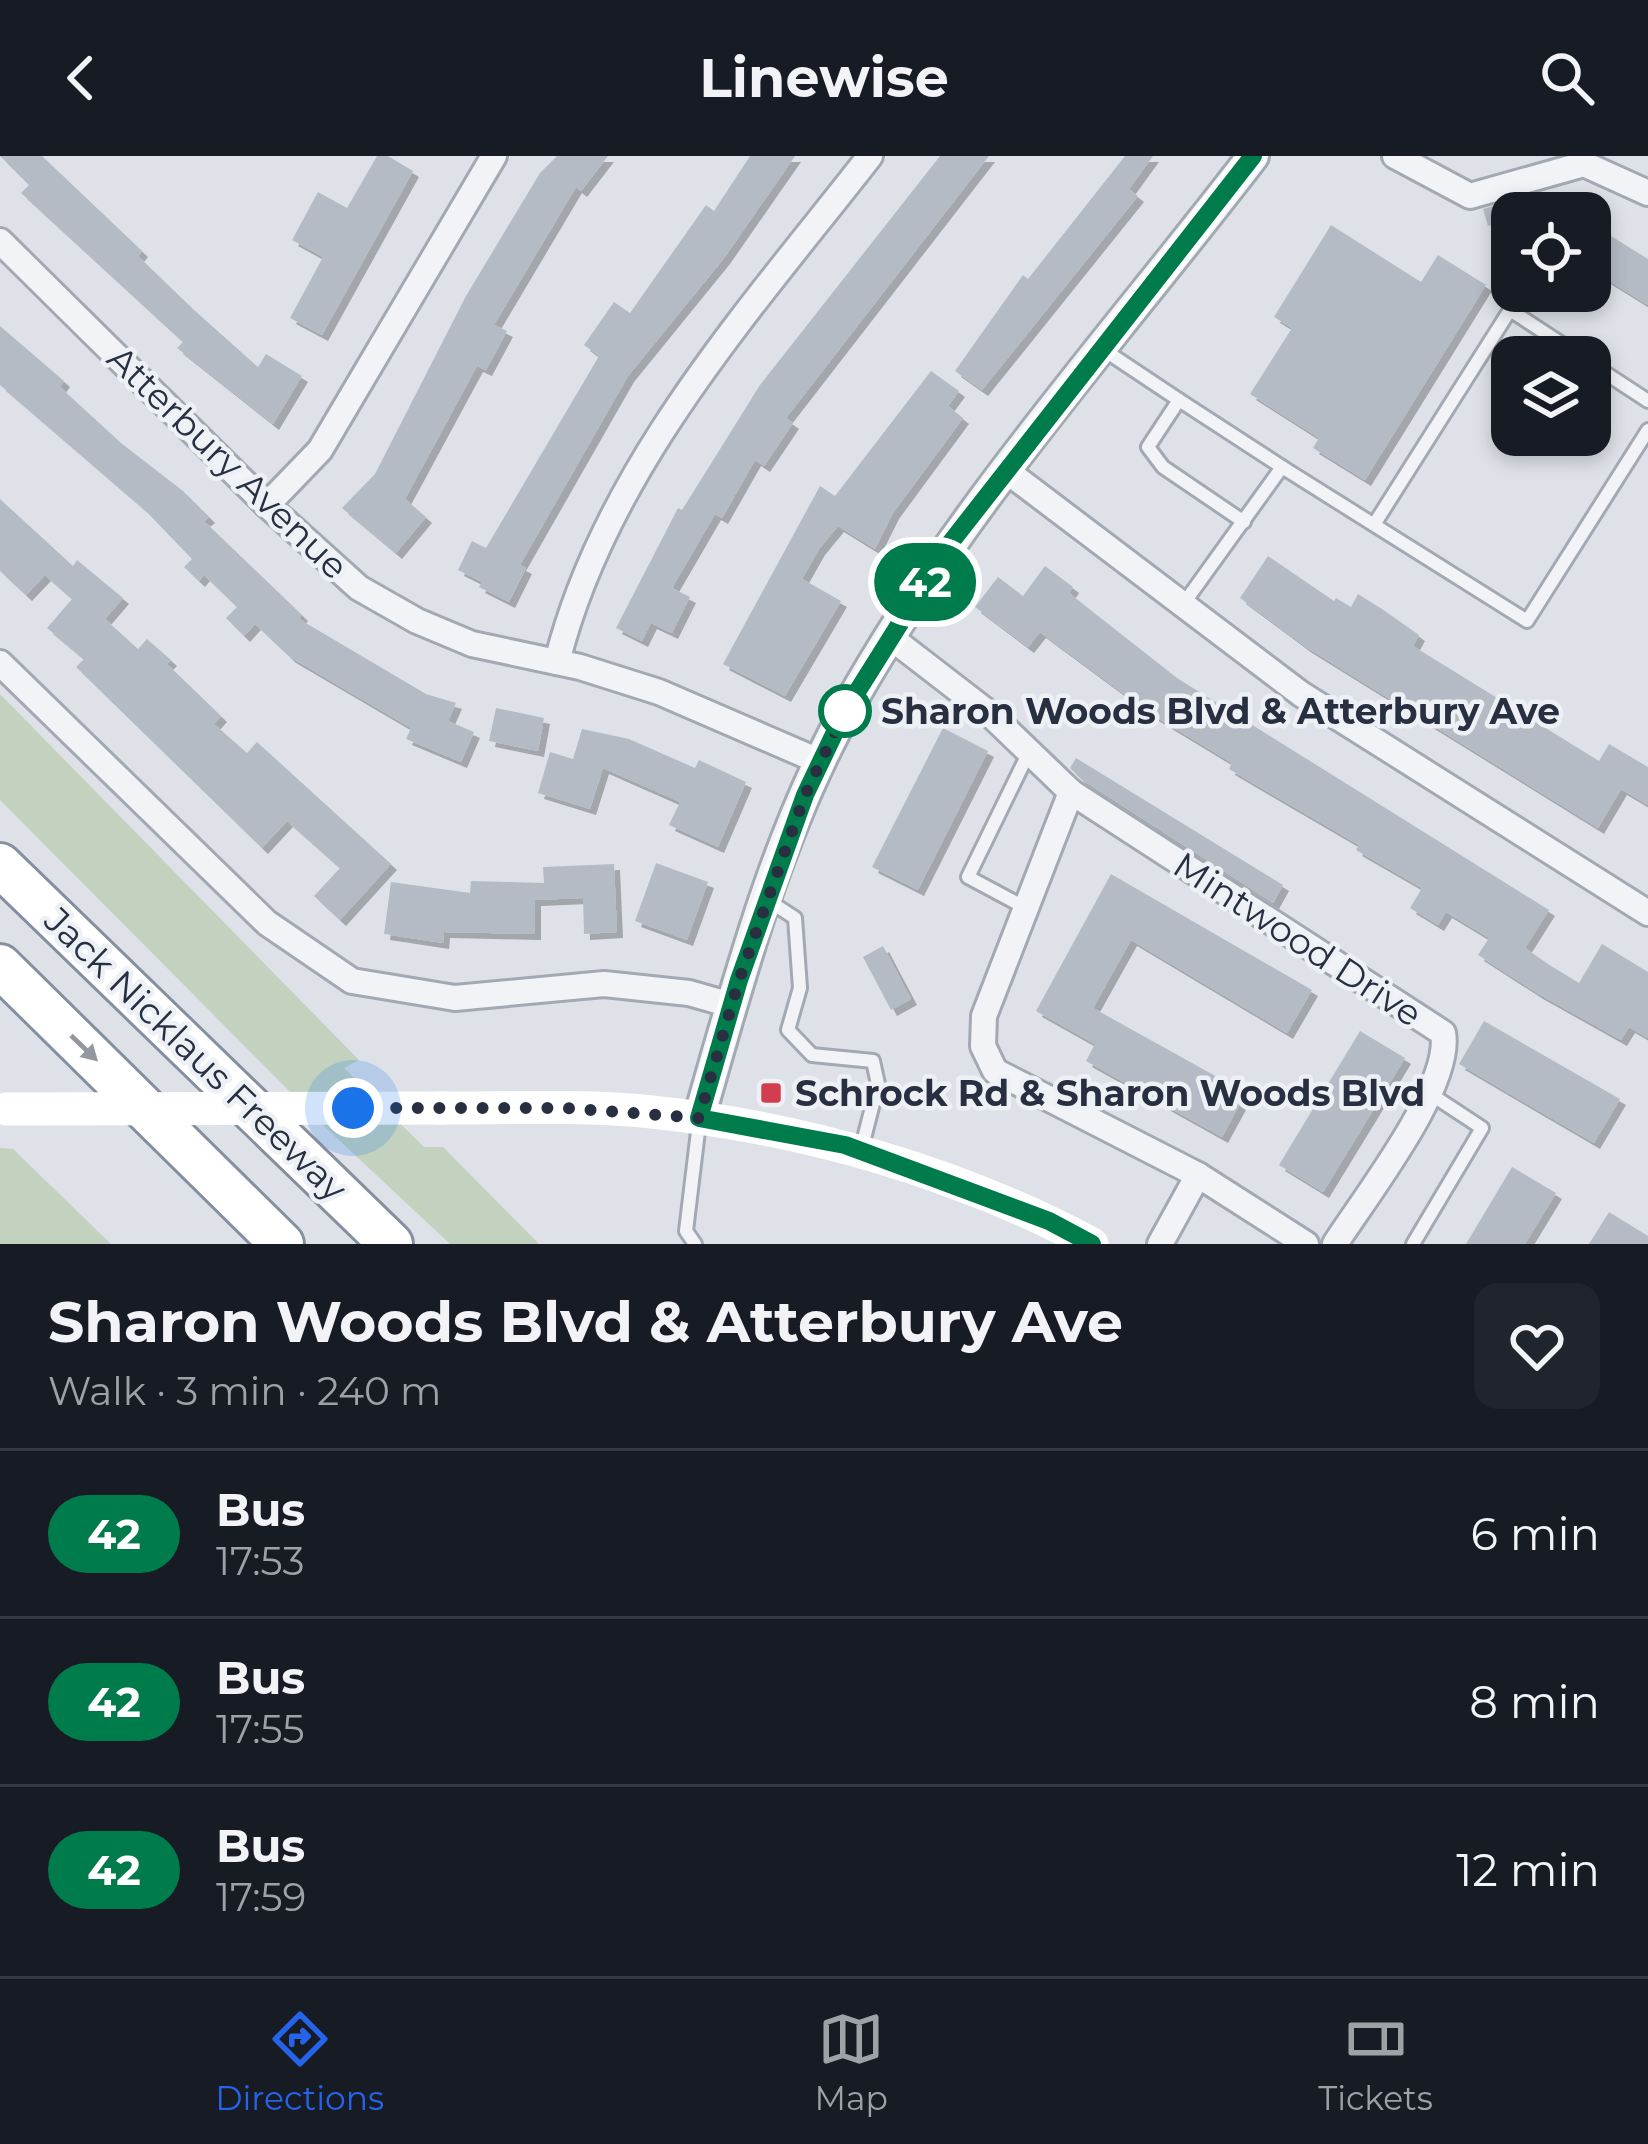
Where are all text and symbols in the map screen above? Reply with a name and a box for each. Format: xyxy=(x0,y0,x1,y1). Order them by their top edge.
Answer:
icon: back xyxy=(48,45,114,111)
text: Linewise xyxy=(699,45,949,111)
icon: search xyxy=(1534,45,1600,111)
map controls xyxy=(1491,192,1611,456)
button: locate xyxy=(1491,192,1611,312)
street label: Atterbury Avenue xyxy=(99,336,357,588)
button: layers xyxy=(1491,336,1611,456)
line badge: 42 xyxy=(871,543,979,621)
text: 42 xyxy=(898,556,952,608)
marker: Sharon Woods Blvd & Atterbury Ave xyxy=(820,686,870,736)
place label: Sharon Woods Blvd & Atterbury Ave xyxy=(881,689,1560,733)
street label: Mintwood Drive xyxy=(1166,842,1430,1036)
street label: Jack Nicklaus Freeway xyxy=(35,897,357,1210)
one-way arrow xyxy=(70,1034,98,1062)
place label: Schrock Rd & Sharon Woods Blvd xyxy=(795,1071,1425,1115)
your location xyxy=(323,1078,383,1138)
marker: Schrock Rd & Sharon Woods Blvd xyxy=(758,1080,784,1106)
button: heart xyxy=(1474,1283,1600,1409)
text: Sharon Woods Blvd & Atterbury Ave xyxy=(48,1287,1123,1356)
text: Walk · 3 min · 240 m xyxy=(48,1367,441,1415)
text: Bus xyxy=(216,1482,305,1537)
text: 6 min xyxy=(1471,1506,1600,1561)
text: 42 xyxy=(87,1508,141,1560)
text: 17:53 xyxy=(216,1537,304,1585)
text: Bus xyxy=(216,1650,305,1705)
text: 8 min xyxy=(1469,1674,1600,1729)
text: 42 xyxy=(87,1676,141,1728)
text: 17:55 xyxy=(216,1705,305,1753)
text: Bus xyxy=(216,1818,305,1873)
text: 12 min xyxy=(1456,1842,1600,1897)
text: 42 xyxy=(87,1844,141,1896)
text: 17:59 xyxy=(216,1873,306,1921)
tab: Directions xyxy=(215,2006,384,2118)
tab: Map xyxy=(815,2006,888,2118)
tab: Tickets xyxy=(1318,2006,1433,2118)

